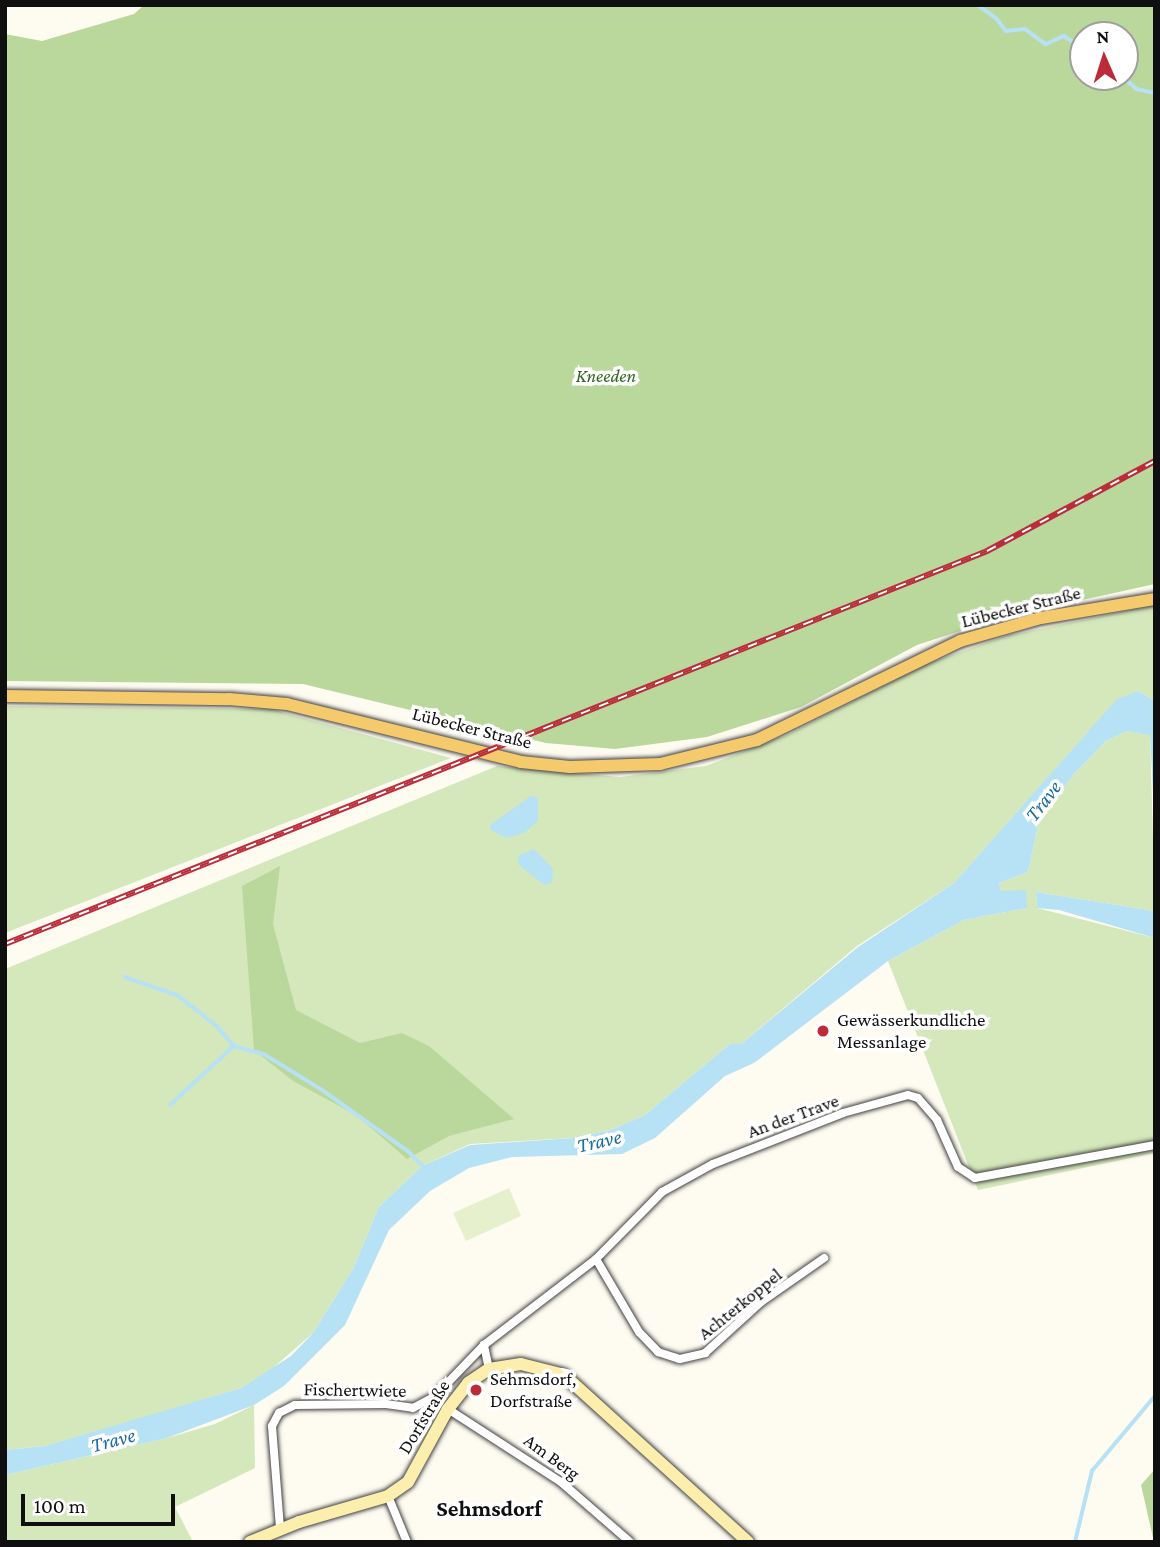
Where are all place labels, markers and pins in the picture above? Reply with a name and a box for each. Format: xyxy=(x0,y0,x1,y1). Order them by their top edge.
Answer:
place label: Gewässerkundliche Messanlage xyxy=(837,1009,985,1053)
marker: Gewässerkundliche Messanlage xyxy=(815,1023,831,1039)
place label: Sehmsdorf, Dorfstraße xyxy=(490,1368,576,1412)
marker: Sehmsdorf, Dorfstraße xyxy=(468,1382,484,1398)

